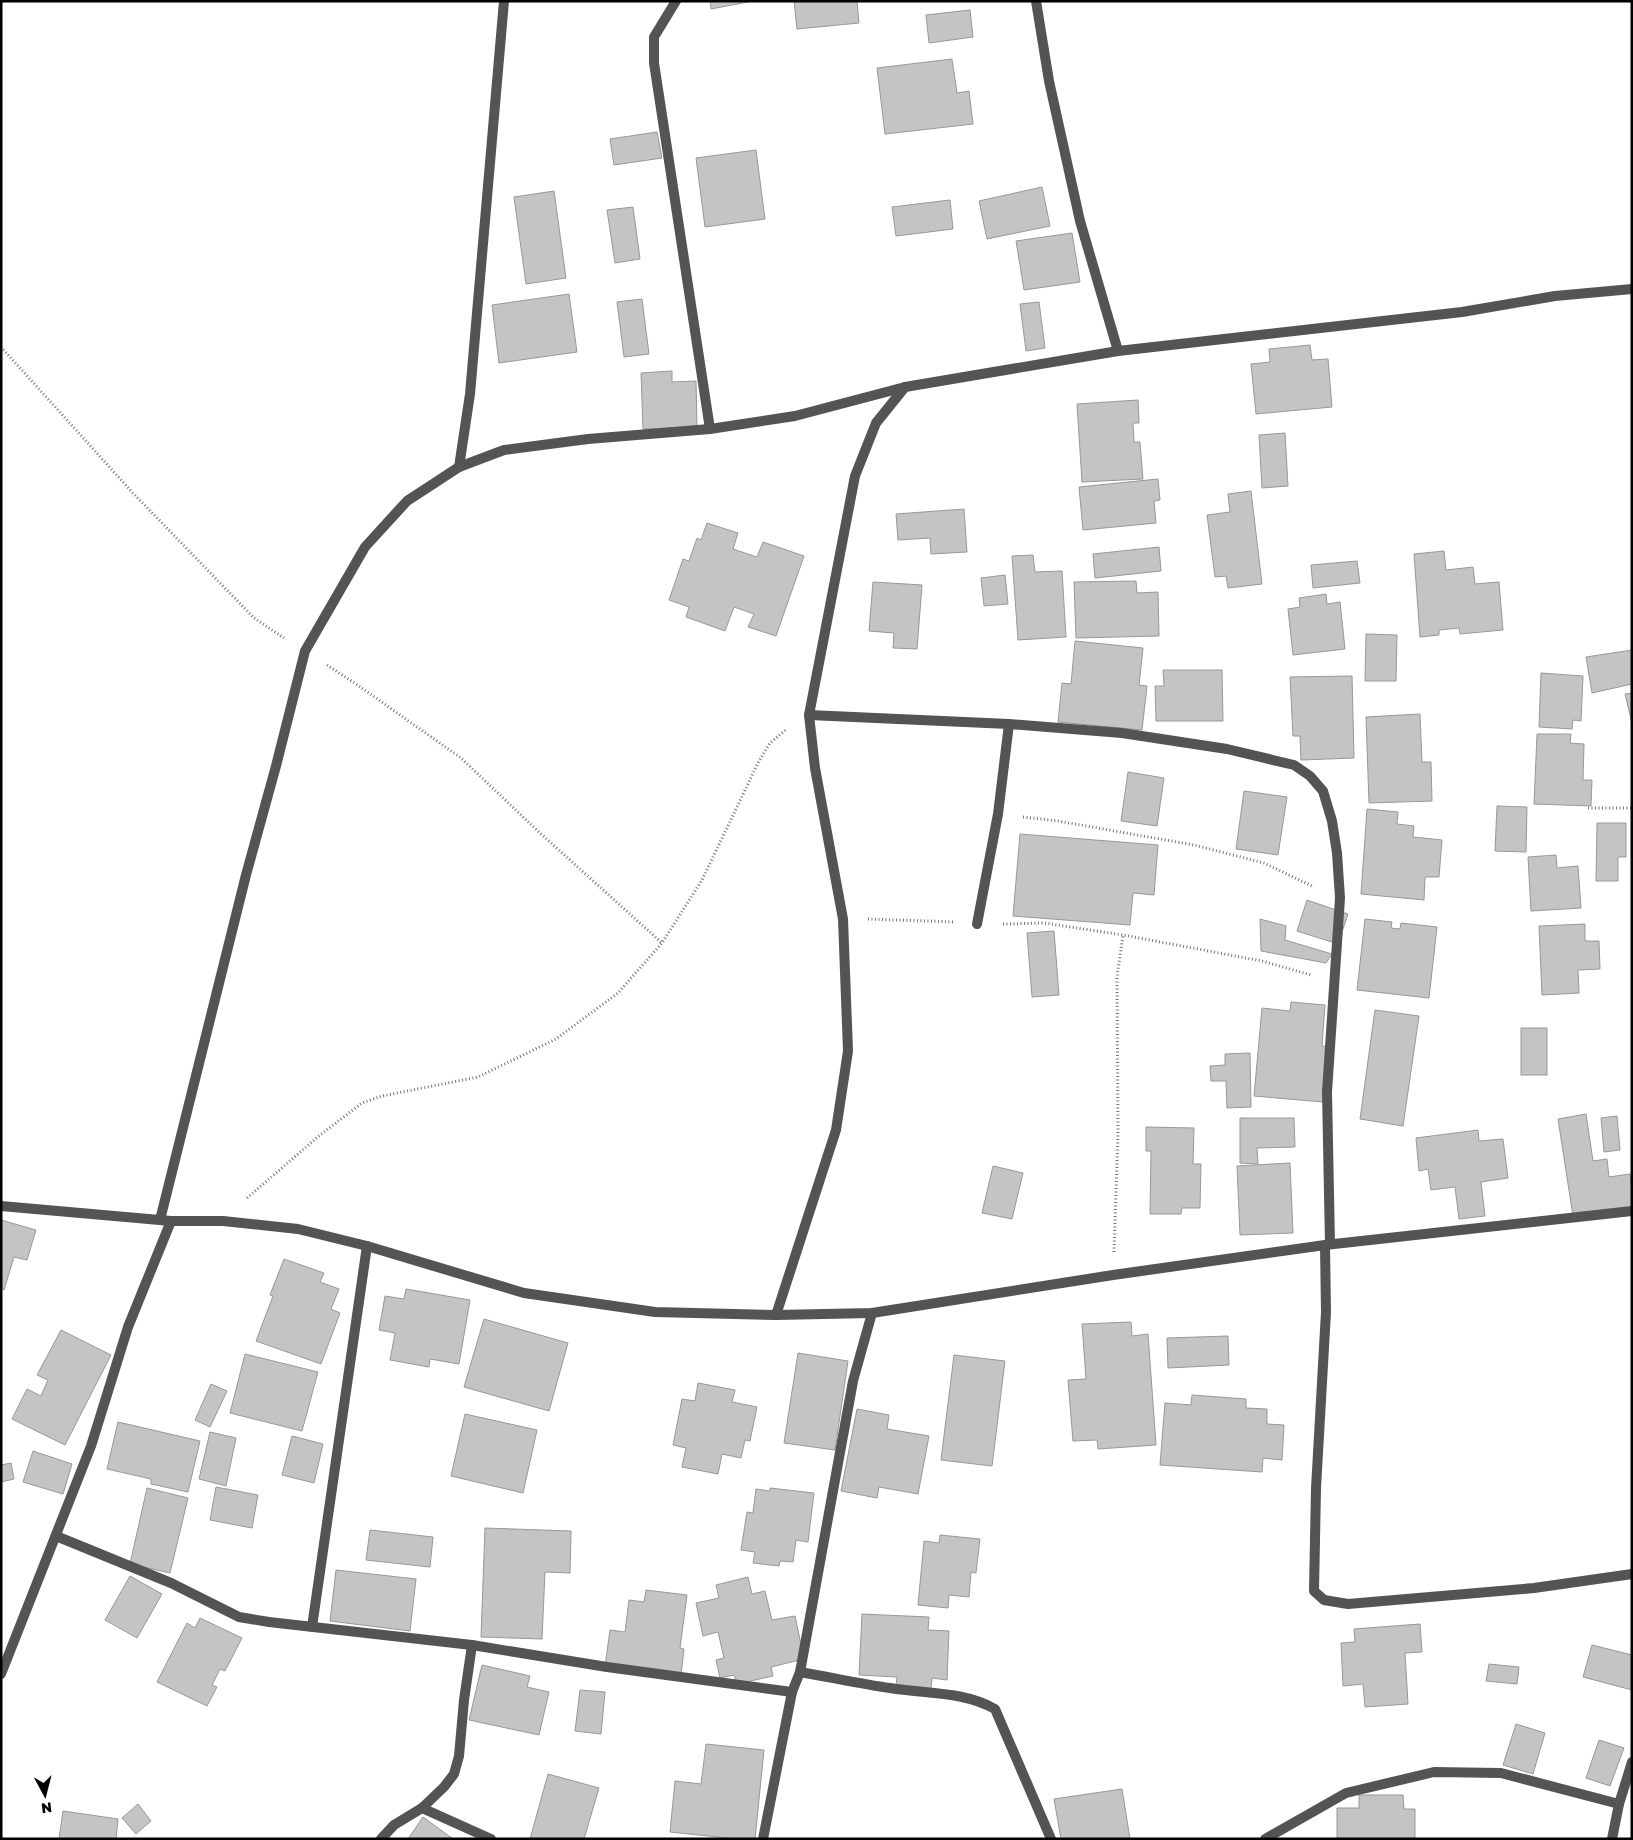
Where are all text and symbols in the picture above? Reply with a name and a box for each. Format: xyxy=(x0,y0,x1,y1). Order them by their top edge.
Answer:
north arrow xyxy=(20,1770,70,1820)
text: N xyxy=(40,1799,53,1817)

